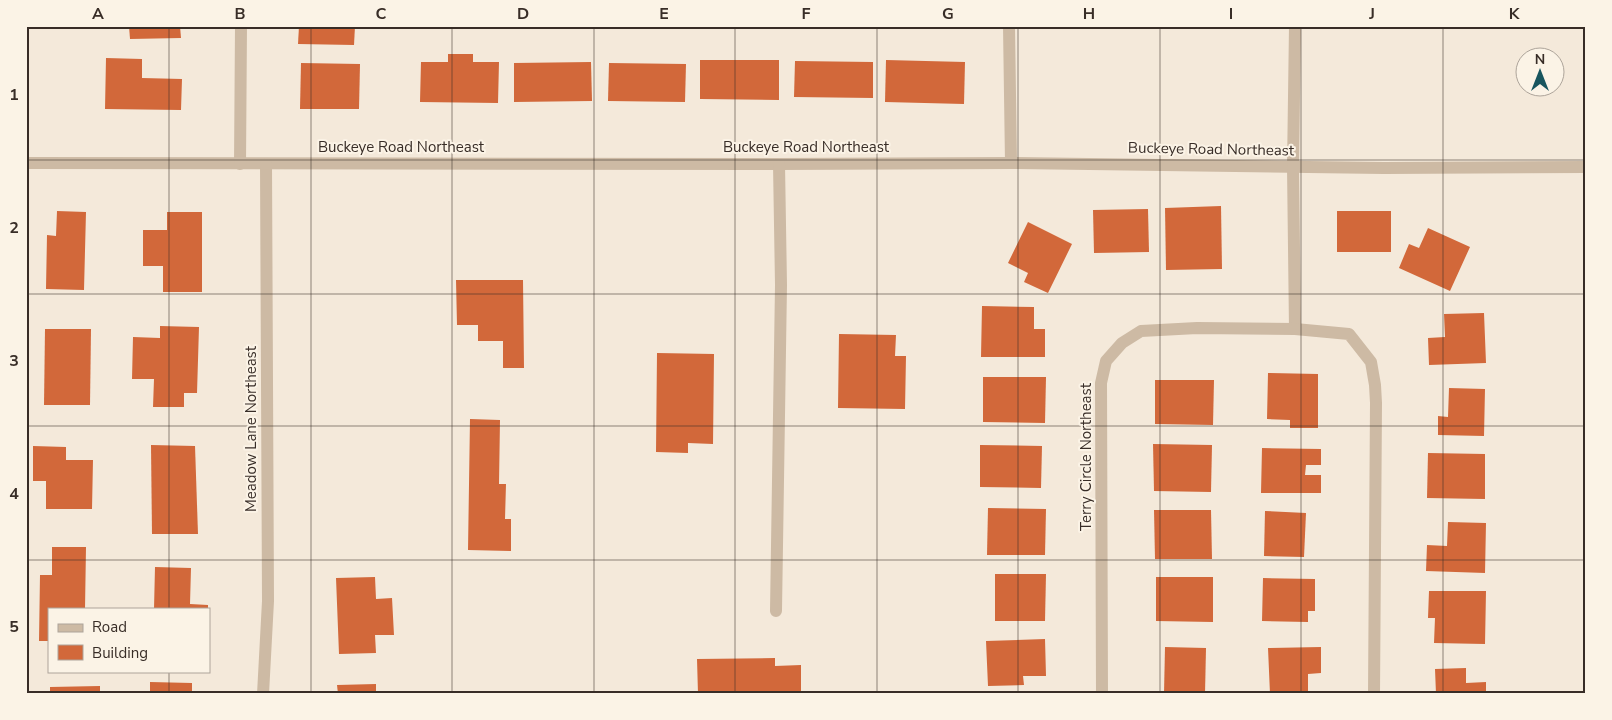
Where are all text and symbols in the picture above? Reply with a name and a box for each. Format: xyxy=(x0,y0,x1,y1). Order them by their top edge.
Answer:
text: A xyxy=(92,3,104,25)
text: B xyxy=(234,3,246,25)
text: C xyxy=(376,3,387,25)
text: D xyxy=(517,3,529,25)
text: E xyxy=(659,3,669,25)
text: F xyxy=(802,3,811,25)
text: G xyxy=(942,3,954,25)
text: H xyxy=(1083,3,1095,25)
text: I xyxy=(1229,3,1233,25)
text: J xyxy=(1368,3,1375,25)
text: K xyxy=(1509,3,1521,25)
north arrow xyxy=(1514,48,1564,98)
text: N xyxy=(1535,50,1545,69)
text: 1 xyxy=(9,84,19,106)
street label: Buckeye Road Northeast xyxy=(318,137,485,157)
street label: Buckeye Road Northeast xyxy=(723,137,890,157)
street label: Buckeye Road Northeast xyxy=(1128,138,1295,160)
text: 2 xyxy=(9,217,19,239)
street label: Meadow Lane Northeast xyxy=(241,345,261,512)
text: 3 xyxy=(9,350,19,372)
street label: Terry Circle Northeast xyxy=(1076,382,1096,531)
text: 4 xyxy=(9,483,19,505)
legend xyxy=(48,608,210,672)
text: 5 xyxy=(9,616,19,638)
text: Road xyxy=(92,617,127,637)
text: Building xyxy=(92,643,148,663)

